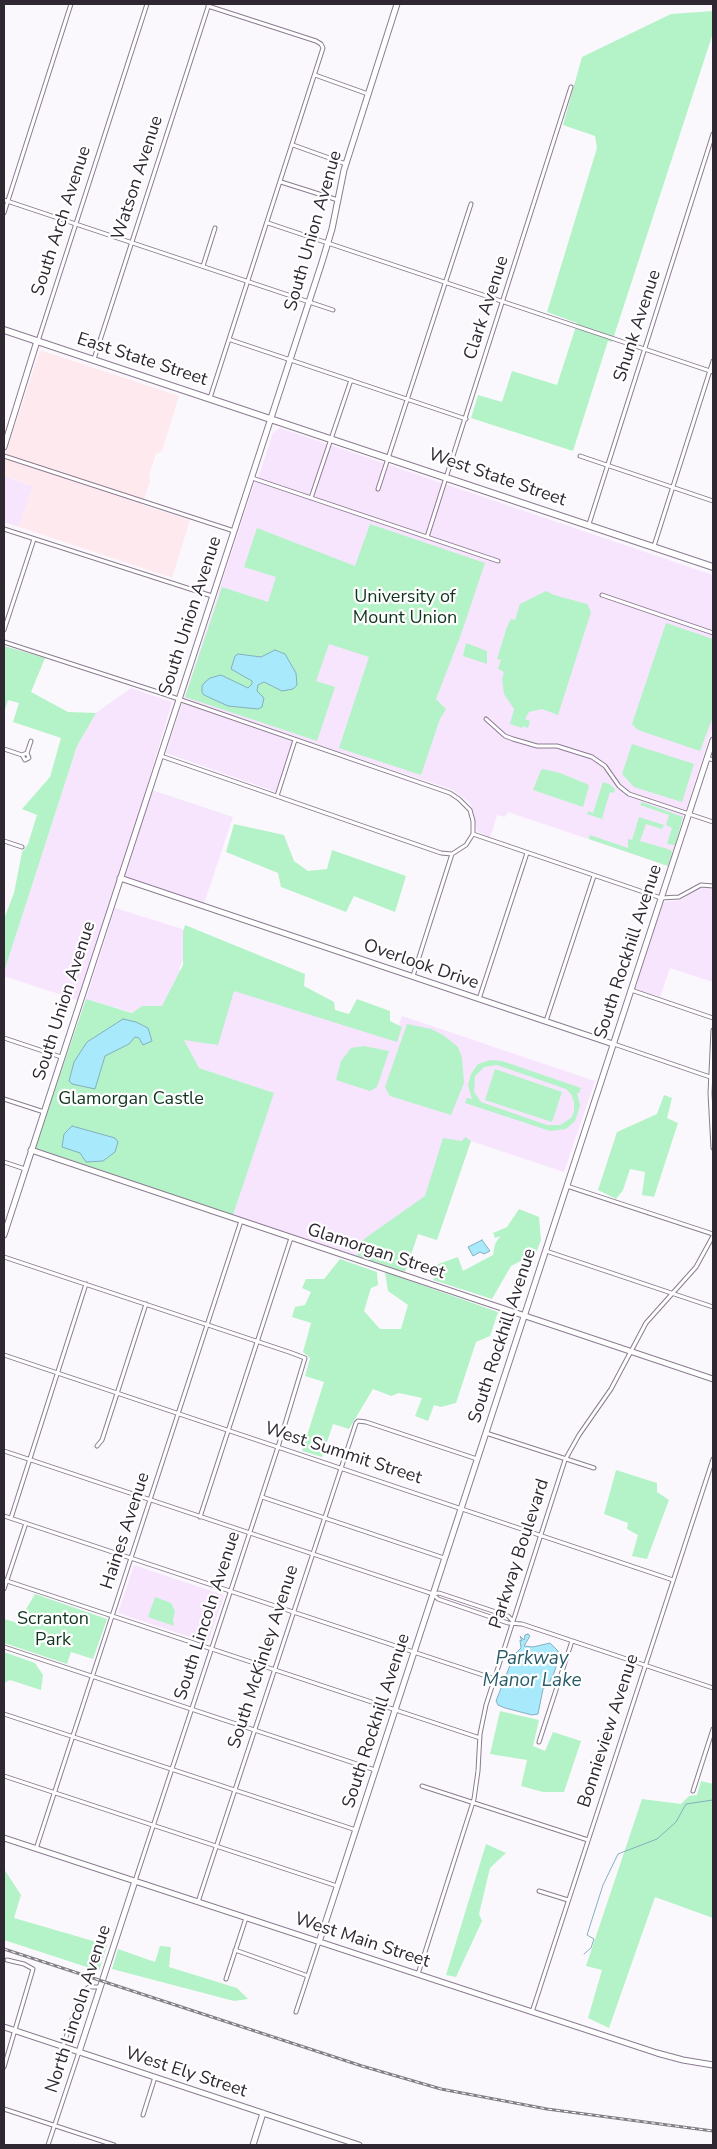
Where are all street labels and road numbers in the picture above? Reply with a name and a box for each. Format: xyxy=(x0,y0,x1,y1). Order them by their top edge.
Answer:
street label: Watson Avenue xyxy=(108,113,168,243)
street label: South Arch Avenue xyxy=(28,143,96,299)
street label: South Union Avenue xyxy=(281,148,347,314)
street label: Clark Avenue xyxy=(460,253,514,363)
street label: Shunk Avenue xyxy=(610,267,666,385)
street label: East State Street xyxy=(74,329,210,391)
street label: West State Street xyxy=(425,444,569,512)
street label: South Union Avenue xyxy=(155,534,227,698)
street label: South Rockhill Avenue xyxy=(591,862,667,1042)
street label: South Union Avenue xyxy=(29,919,101,1083)
street label: Overlook Drive xyxy=(361,935,481,995)
street label: Glamorgan Street xyxy=(304,1220,448,1284)
street label: South Rockhill Avenue xyxy=(465,1246,541,1426)
street label: West Summit Street xyxy=(262,1418,424,1490)
street label: Haines Avenue xyxy=(97,1470,155,1592)
street label: Parkway Boulevard xyxy=(486,1476,554,1632)
street label: South Lincoln Avenue xyxy=(171,1529,245,1703)
street label: South McKinley Avenue xyxy=(224,1563,304,1751)
street label: South Rockhill Avenue xyxy=(339,1631,415,1811)
street label: Bonnieview Avenue xyxy=(574,1651,644,1811)
street label: West Main Street xyxy=(292,1909,432,1973)
street label: North Lincoln Avenue xyxy=(42,1922,116,2096)
street label: West Ely Street xyxy=(123,2043,249,2103)

